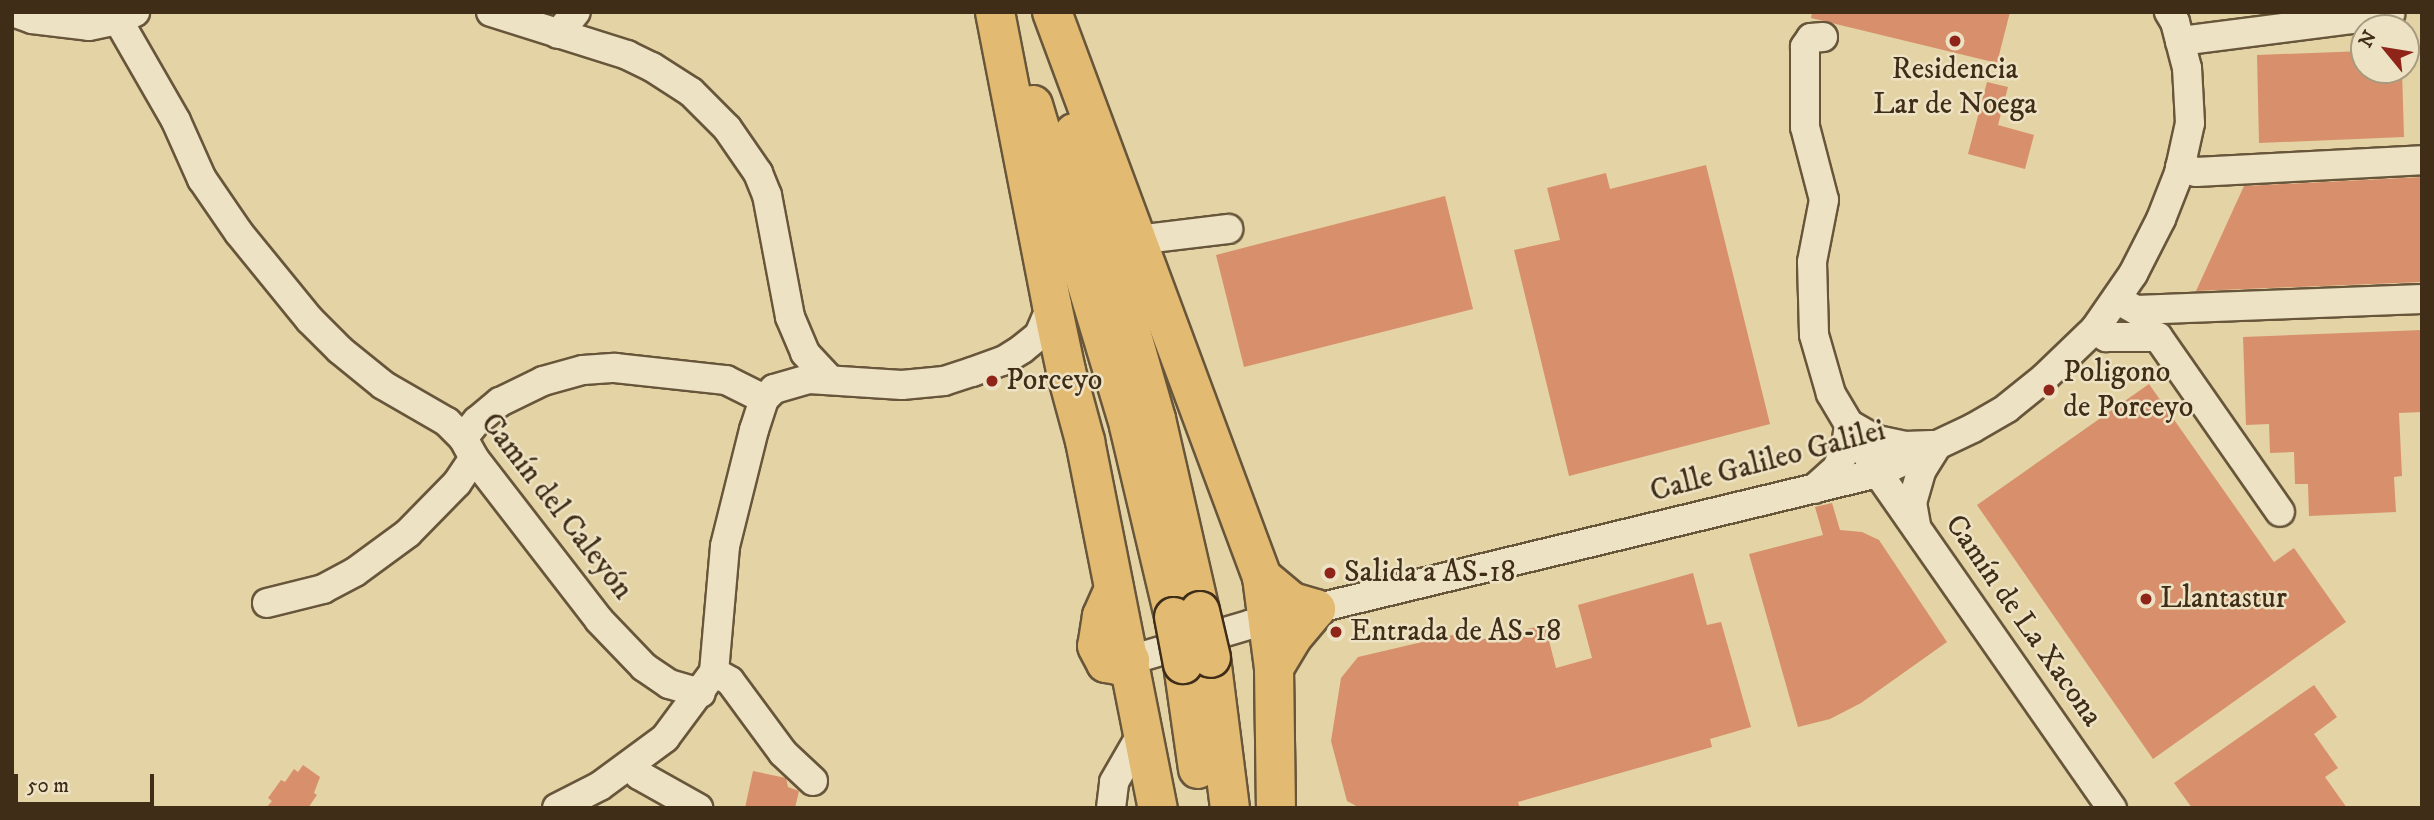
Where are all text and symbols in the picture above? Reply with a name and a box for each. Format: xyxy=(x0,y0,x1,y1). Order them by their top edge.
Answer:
north arrow xyxy=(2350,14,2420,84)
text: N xyxy=(2354,27,2382,52)
marker: Residencia Lar de Noega xyxy=(1947,33,1963,49)
place label: Residencia Lar de Noega xyxy=(1873,52,2037,122)
place label: Poligono de Porceyo xyxy=(2063,355,2193,426)
place label: Porceyo xyxy=(1006,363,1102,399)
marker: Porceyo xyxy=(984,373,1000,389)
marker: Poligono de Porceyo xyxy=(2041,382,2057,398)
street label: Camín del Caleyón xyxy=(472,407,640,607)
street label: Calle Galileo Galilei xyxy=(1647,413,1889,511)
street label: Camín de La Xacona xyxy=(1937,508,2109,734)
place label: Salida a AS-18 xyxy=(1344,555,1516,591)
marker: Salida a AS-18 xyxy=(1322,565,1338,581)
place label: Llantastur xyxy=(2160,581,2287,617)
marker: Llantastur xyxy=(2138,591,2154,607)
place label: Entrada de AS-18 xyxy=(1350,614,1561,650)
marker: Entrada de AS-18 xyxy=(1328,624,1344,640)
scale bar xyxy=(18,760,158,804)
text: 50 m xyxy=(27,773,69,799)

